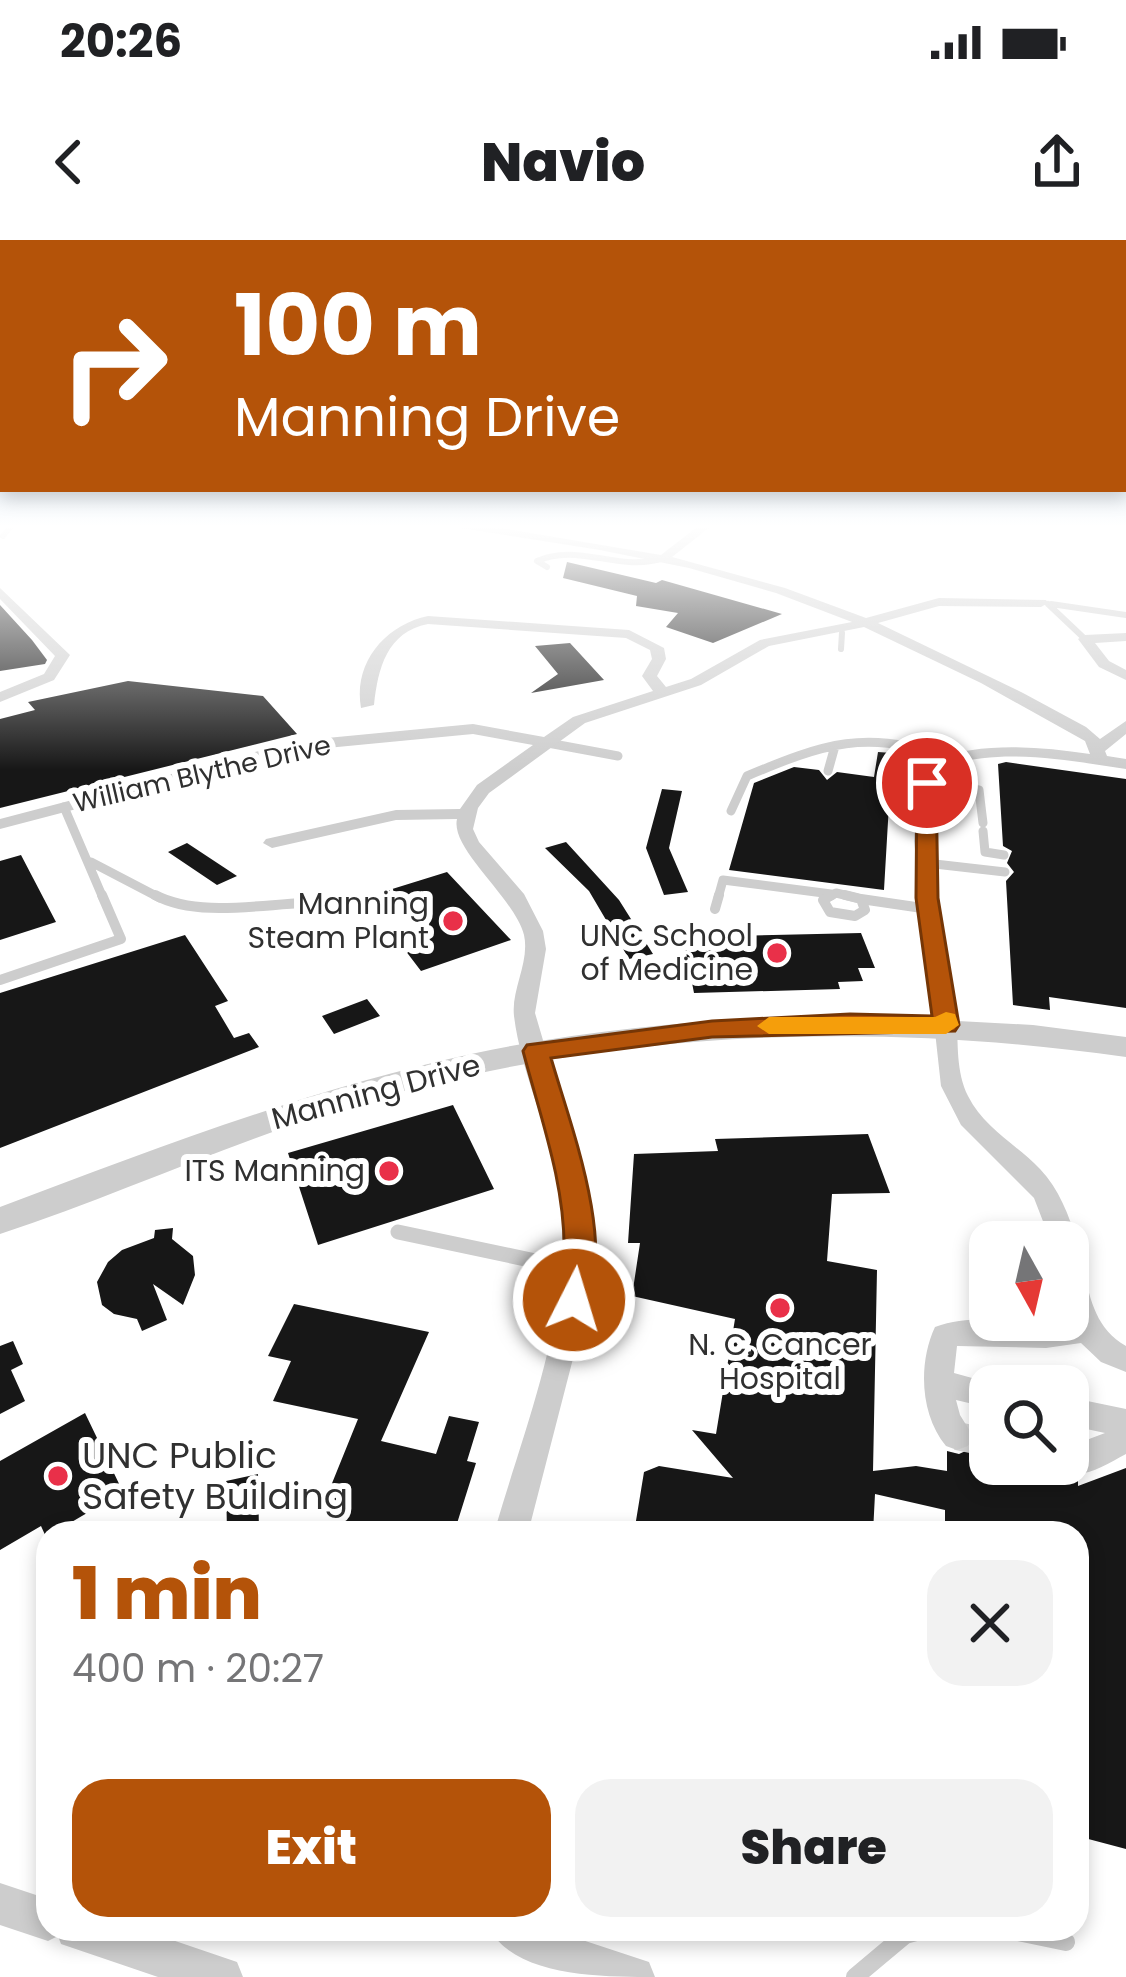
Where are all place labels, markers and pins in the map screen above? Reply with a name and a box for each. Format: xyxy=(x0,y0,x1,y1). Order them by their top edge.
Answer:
pin xyxy=(876,732,978,834)
place label: Manning Steam Plant xyxy=(248,882,429,959)
marker: Manning Steam Plant xyxy=(440,908,466,934)
place label: UNC School of Medicine xyxy=(580,914,753,991)
marker: UNC School of Medicine xyxy=(764,940,790,966)
place label: ITS Manning xyxy=(184,1149,365,1192)
marker: ITS Manning xyxy=(376,1158,402,1184)
marker: N. C. Cancer Hospital xyxy=(767,1295,793,1321)
place label: N. C. Cancer Hospital xyxy=(688,1323,872,1400)
place label: UNC Public Safety Building xyxy=(82,1430,348,1522)
marker: UNC Public Safety Building xyxy=(45,1463,71,1489)

